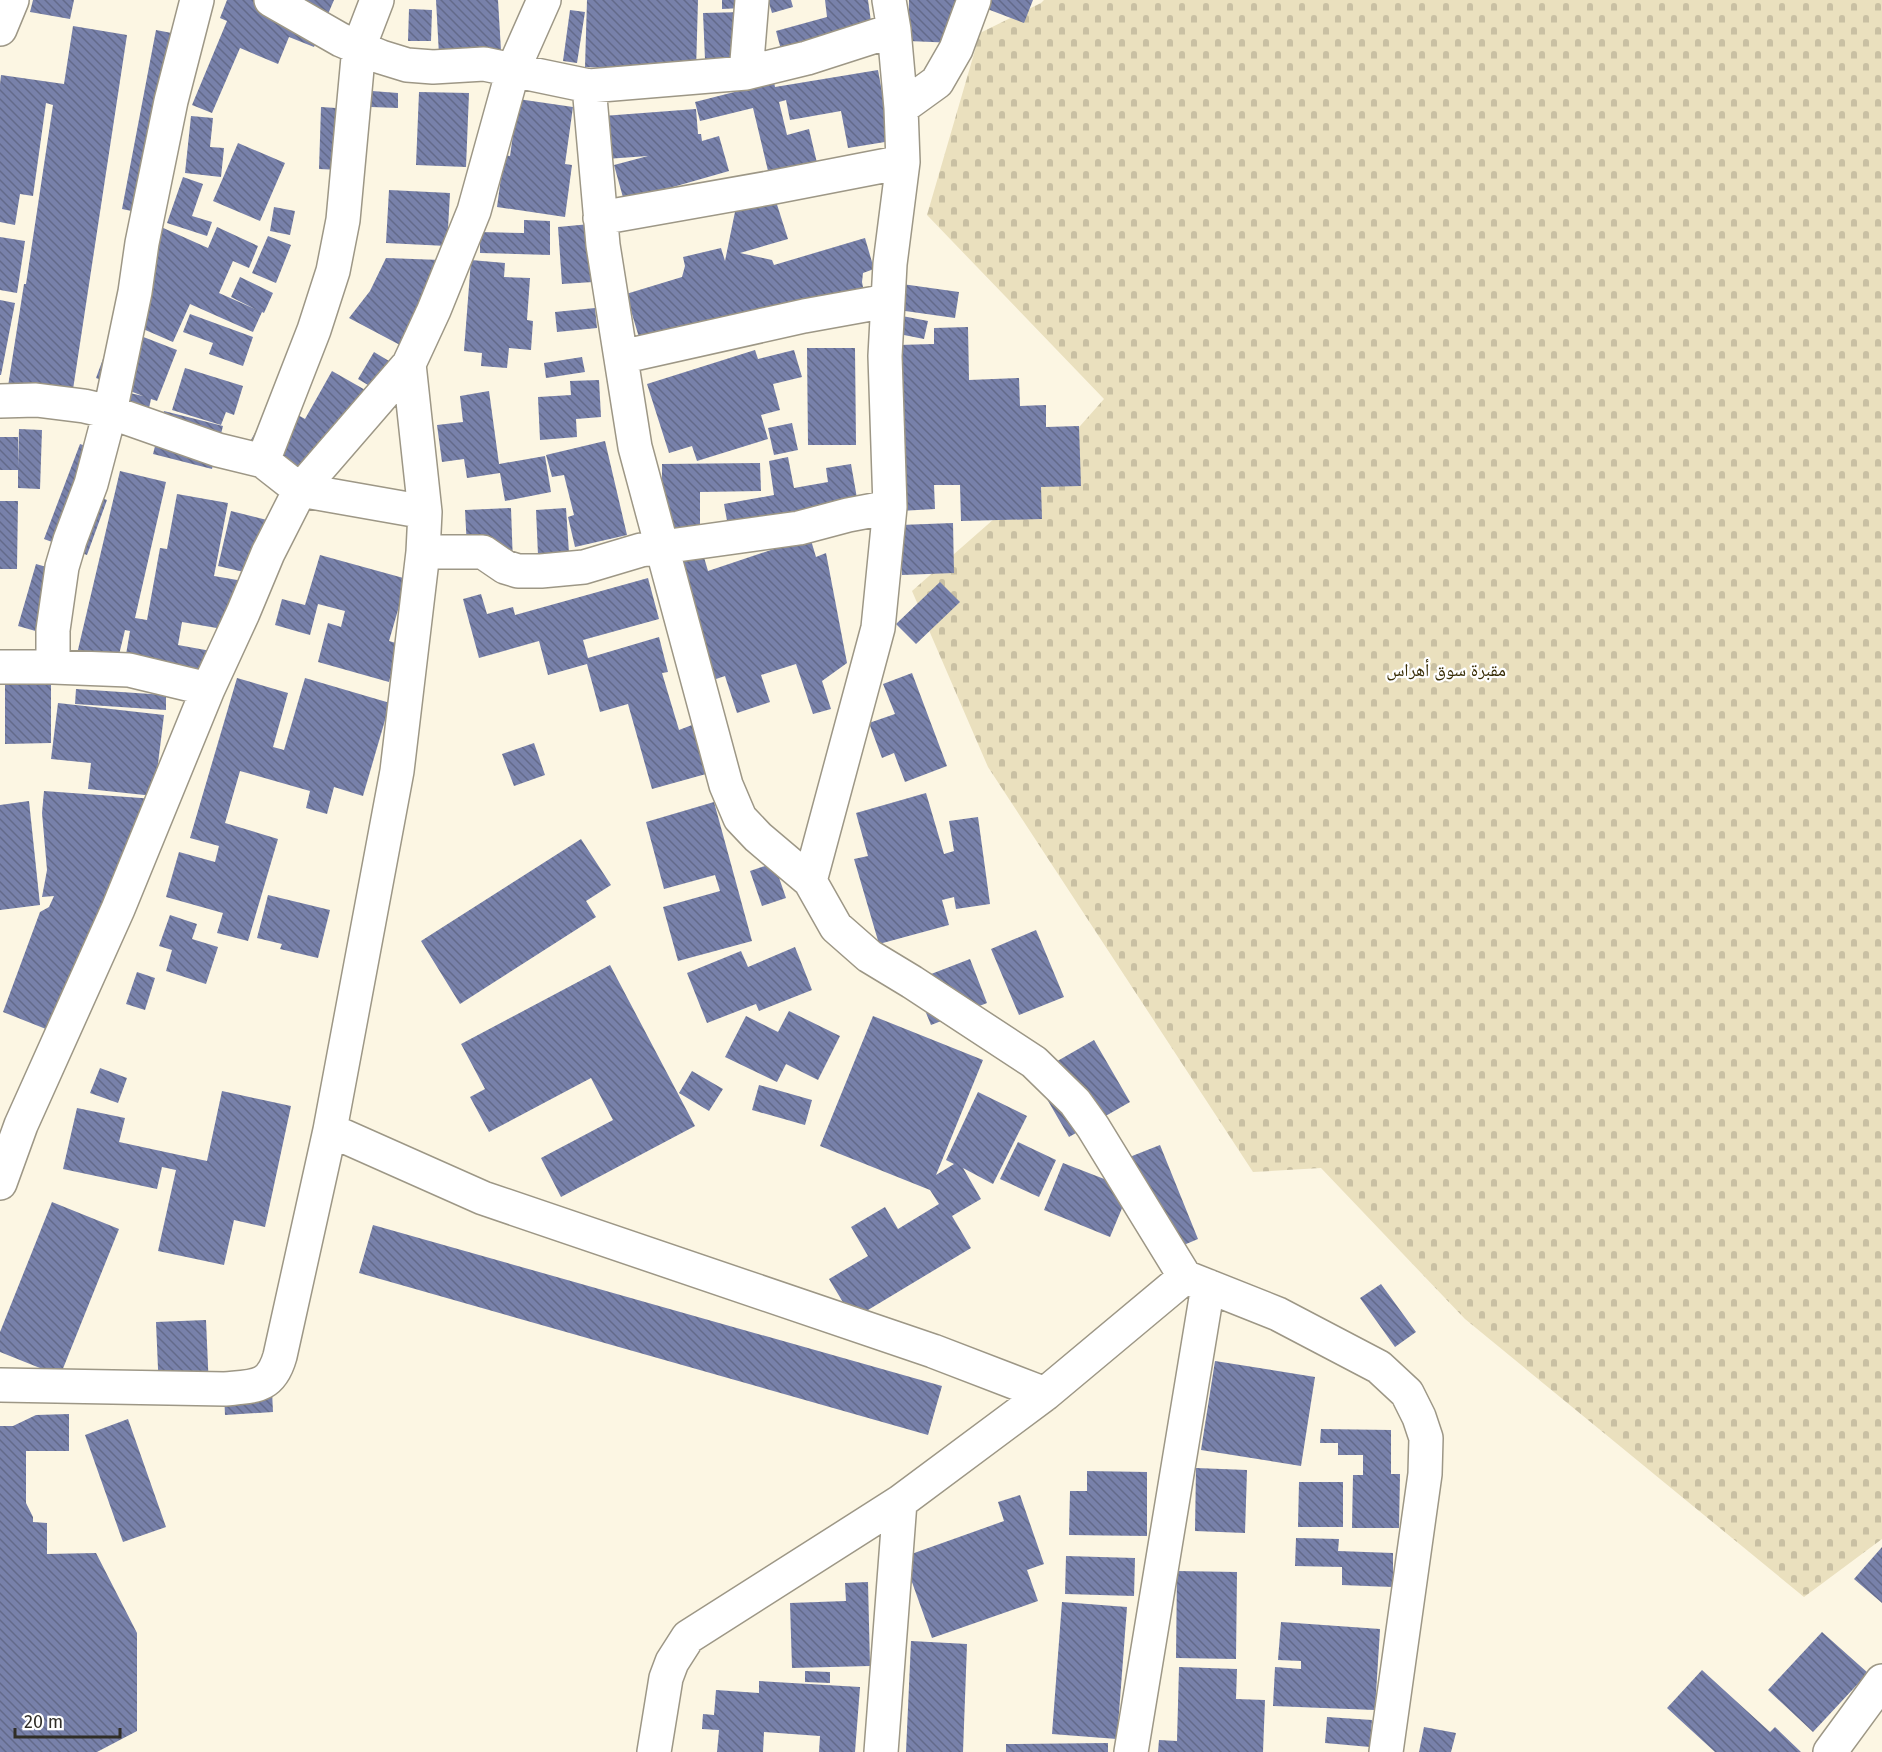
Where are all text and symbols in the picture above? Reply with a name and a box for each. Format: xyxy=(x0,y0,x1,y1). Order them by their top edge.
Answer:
park label: مقبرة سوق أهراس xyxy=(1386,659,1506,681)
scale bar xyxy=(15,1701,120,1739)
text: 20 m xyxy=(24,1711,63,1733)

